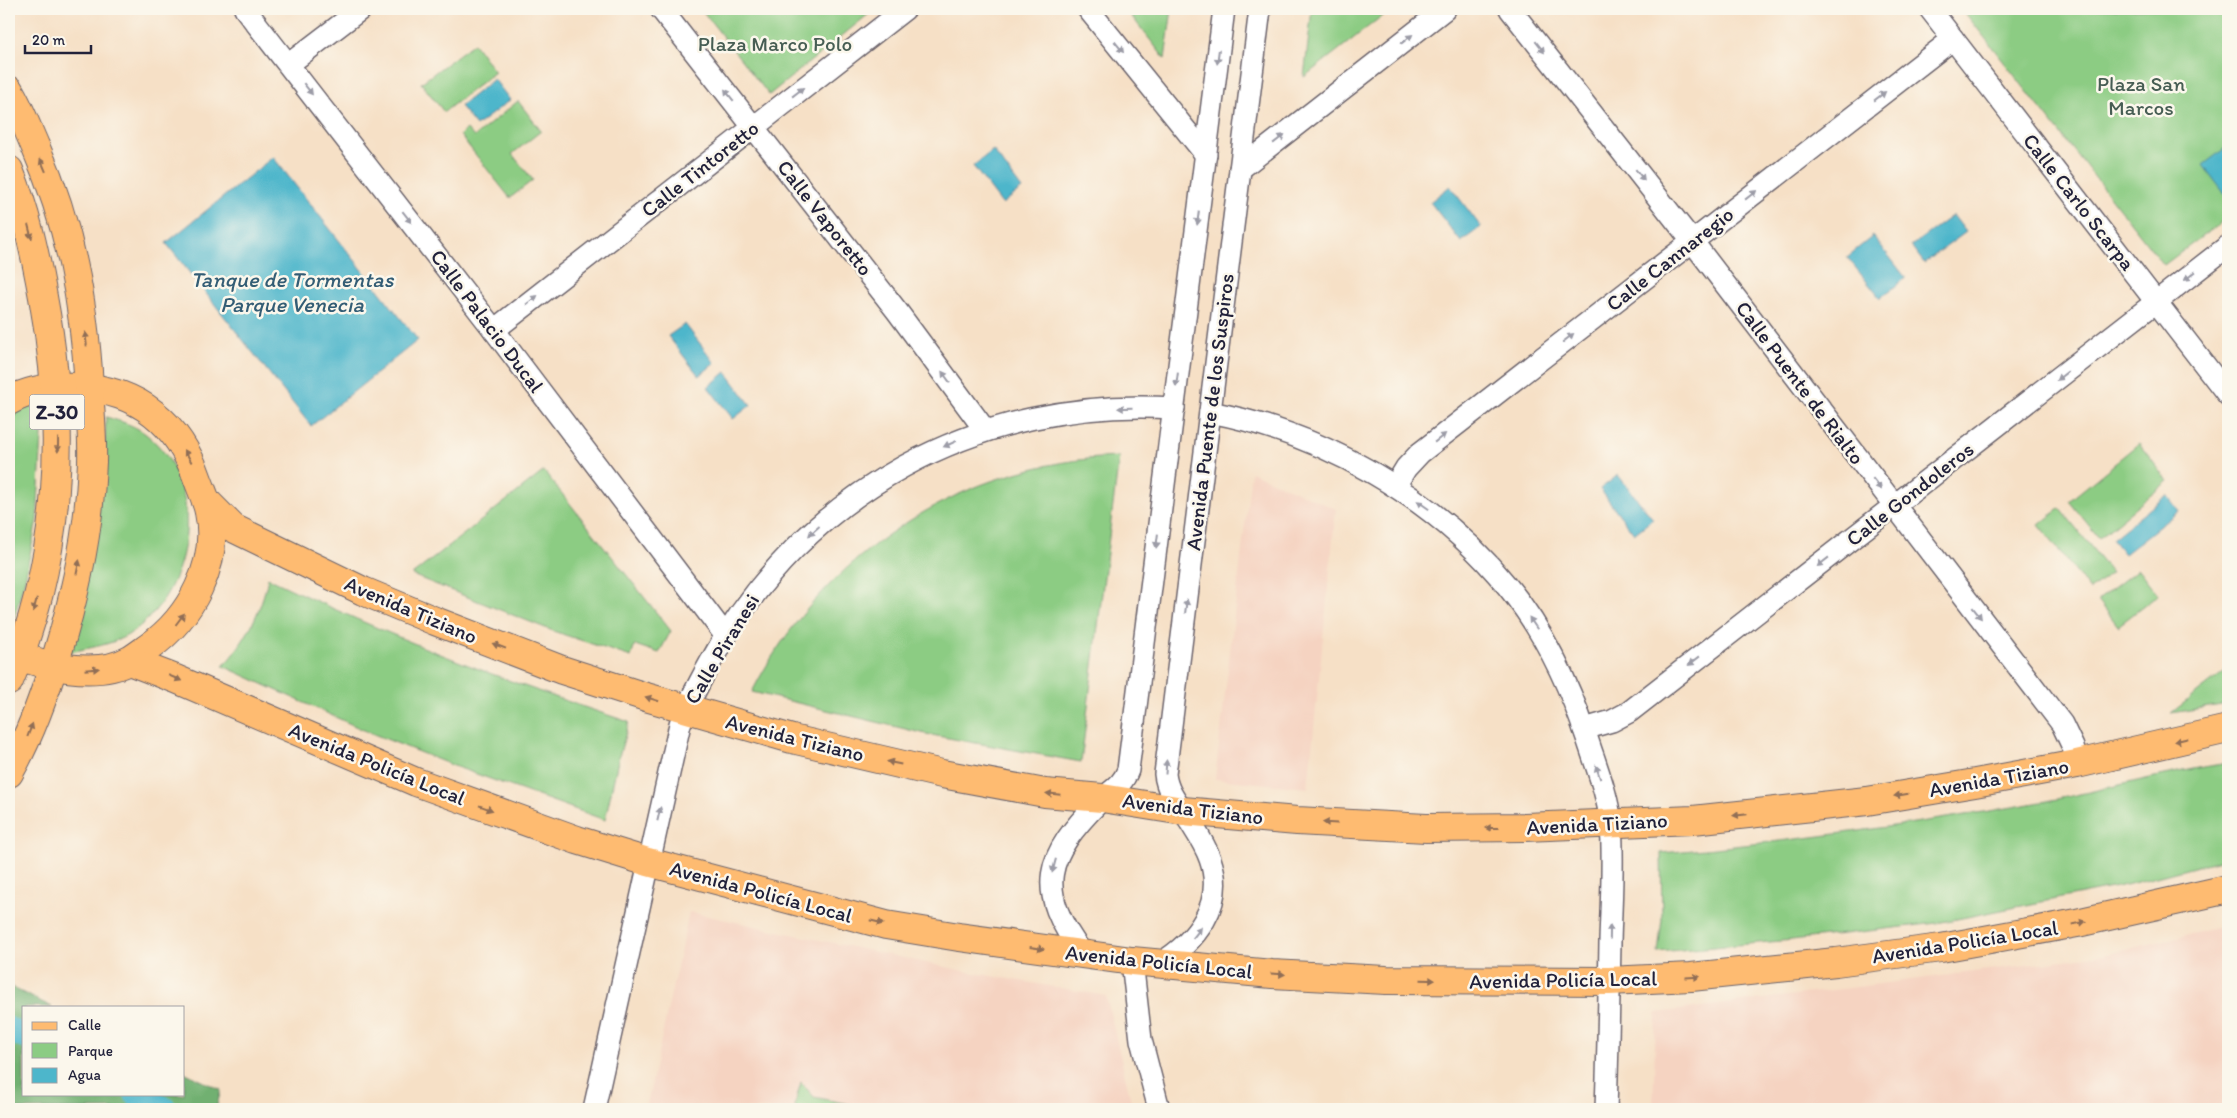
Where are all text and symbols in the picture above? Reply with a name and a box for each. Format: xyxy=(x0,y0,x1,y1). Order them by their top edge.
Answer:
scale bar xyxy=(25,22,91,54)
text: 20 m xyxy=(32,31,66,49)
park label: Plaza Marco Polo xyxy=(698,31,852,56)
one-way arrow xyxy=(1400,33,1413,44)
one-way arrow xyxy=(1113,40,1124,53)
one-way arrow xyxy=(1534,40,1545,53)
one-way arrow xyxy=(1214,49,1222,65)
park label: Plaza San Marcos xyxy=(2097,71,2185,120)
one-way arrow xyxy=(302,82,313,95)
one-way arrow xyxy=(791,87,805,97)
one-way arrow xyxy=(724,89,735,102)
one-way arrow xyxy=(1873,91,1887,101)
street label: Calle Tintoretto xyxy=(636,115,763,222)
street label: Calle Carlo Scarpa xyxy=(2018,128,2141,275)
one-way arrow xyxy=(1272,133,1285,144)
street label: Calle Vaporetto xyxy=(772,155,878,281)
one-way arrow xyxy=(39,158,47,172)
one-way arrow xyxy=(1635,168,1646,181)
one-way arrow xyxy=(1744,190,1757,201)
street label: Calle Cannaregio xyxy=(1601,201,1738,316)
one-way arrow xyxy=(402,210,412,224)
one-way arrow xyxy=(1194,211,1202,227)
one-way arrow xyxy=(26,225,34,240)
street label: Calle Palacio Ducal xyxy=(425,244,549,397)
water label: Tanque de Tormentas Parque Venecia xyxy=(191,266,395,318)
one-way arrow xyxy=(2184,271,2197,282)
street label: Avenida Puente de los Suspiros xyxy=(1180,272,1239,552)
one-way arrow xyxy=(526,295,539,305)
street label: Calle Puente de Rialto xyxy=(1731,296,1870,469)
one-way arrow xyxy=(82,331,90,347)
one-way arrow xyxy=(1561,333,1574,344)
one-way arrow xyxy=(941,370,951,384)
one-way arrow xyxy=(2055,371,2068,381)
one-way arrow xyxy=(1173,372,1181,388)
road number: Z-30 xyxy=(30,394,84,430)
one-way arrow xyxy=(1117,404,1133,412)
one-way arrow xyxy=(1433,433,1446,444)
street label: Calle Gondoleros xyxy=(1841,436,1978,551)
one-way arrow xyxy=(53,437,61,453)
one-way arrow xyxy=(943,440,957,448)
one-way arrow xyxy=(184,449,192,463)
one-way arrow xyxy=(1872,478,1883,491)
one-way arrow xyxy=(1416,500,1430,510)
one-way arrow xyxy=(807,525,820,536)
one-way arrow xyxy=(1153,533,1161,549)
one-way arrow xyxy=(1816,556,1829,567)
one-way arrow xyxy=(75,559,83,575)
street label: Avenida Tiziano xyxy=(341,570,481,649)
street label: Calle Piranesi xyxy=(679,589,764,708)
one-way arrow xyxy=(31,598,39,613)
one-way arrow xyxy=(1182,598,1190,614)
one-way arrow xyxy=(1972,606,1982,620)
one-way arrow xyxy=(174,613,185,626)
one-way arrow xyxy=(1528,617,1538,630)
one-way arrow xyxy=(491,642,506,650)
one-way arrow xyxy=(1688,656,1701,667)
one-way arrow xyxy=(84,664,100,672)
one-way arrow xyxy=(168,675,182,683)
one-way arrow xyxy=(645,694,660,702)
street label: Avenida Tiziano xyxy=(723,708,867,767)
street label: Avenida Policía Local xyxy=(285,717,469,810)
one-way arrow xyxy=(27,723,35,737)
one-way arrow xyxy=(2173,736,2188,744)
street label: Avenida Tiziano xyxy=(1927,753,2071,802)
one-way arrow xyxy=(886,759,901,767)
one-way arrow xyxy=(1163,759,1171,775)
one-way arrow xyxy=(1594,764,1601,779)
street label: Avenida Tiziano xyxy=(1121,787,1265,830)
one-way arrow xyxy=(1045,789,1061,797)
one-way arrow xyxy=(1893,791,1909,799)
one-way arrow xyxy=(479,804,494,812)
one-way arrow xyxy=(655,807,663,822)
street label: Avenida Tiziano xyxy=(1526,807,1668,840)
one-way arrow xyxy=(1732,811,1748,819)
one-way arrow xyxy=(1321,818,1337,826)
one-way arrow xyxy=(1484,824,1500,832)
street label: Avenida Policía Local xyxy=(667,855,855,928)
one-way arrow xyxy=(1050,858,1058,873)
street label: Avenida Policía Local xyxy=(1870,914,2060,969)
one-way arrow xyxy=(870,918,885,926)
one-way arrow xyxy=(2071,918,2087,926)
one-way arrow xyxy=(1607,924,1615,940)
one-way arrow xyxy=(1191,927,1202,940)
street label: Avenida Policía Local xyxy=(1064,939,1254,984)
one-way arrow xyxy=(1030,944,1046,952)
street label: Avenida Policía Local xyxy=(1469,965,1657,994)
one-way arrow xyxy=(1270,971,1286,979)
one-way arrow xyxy=(1685,973,1701,981)
one-way arrow xyxy=(1420,977,1436,985)
legend xyxy=(22,1006,185,1096)
text: Calle xyxy=(68,1016,101,1034)
text: Parque xyxy=(68,1042,113,1060)
text: Agua xyxy=(68,1066,102,1084)

